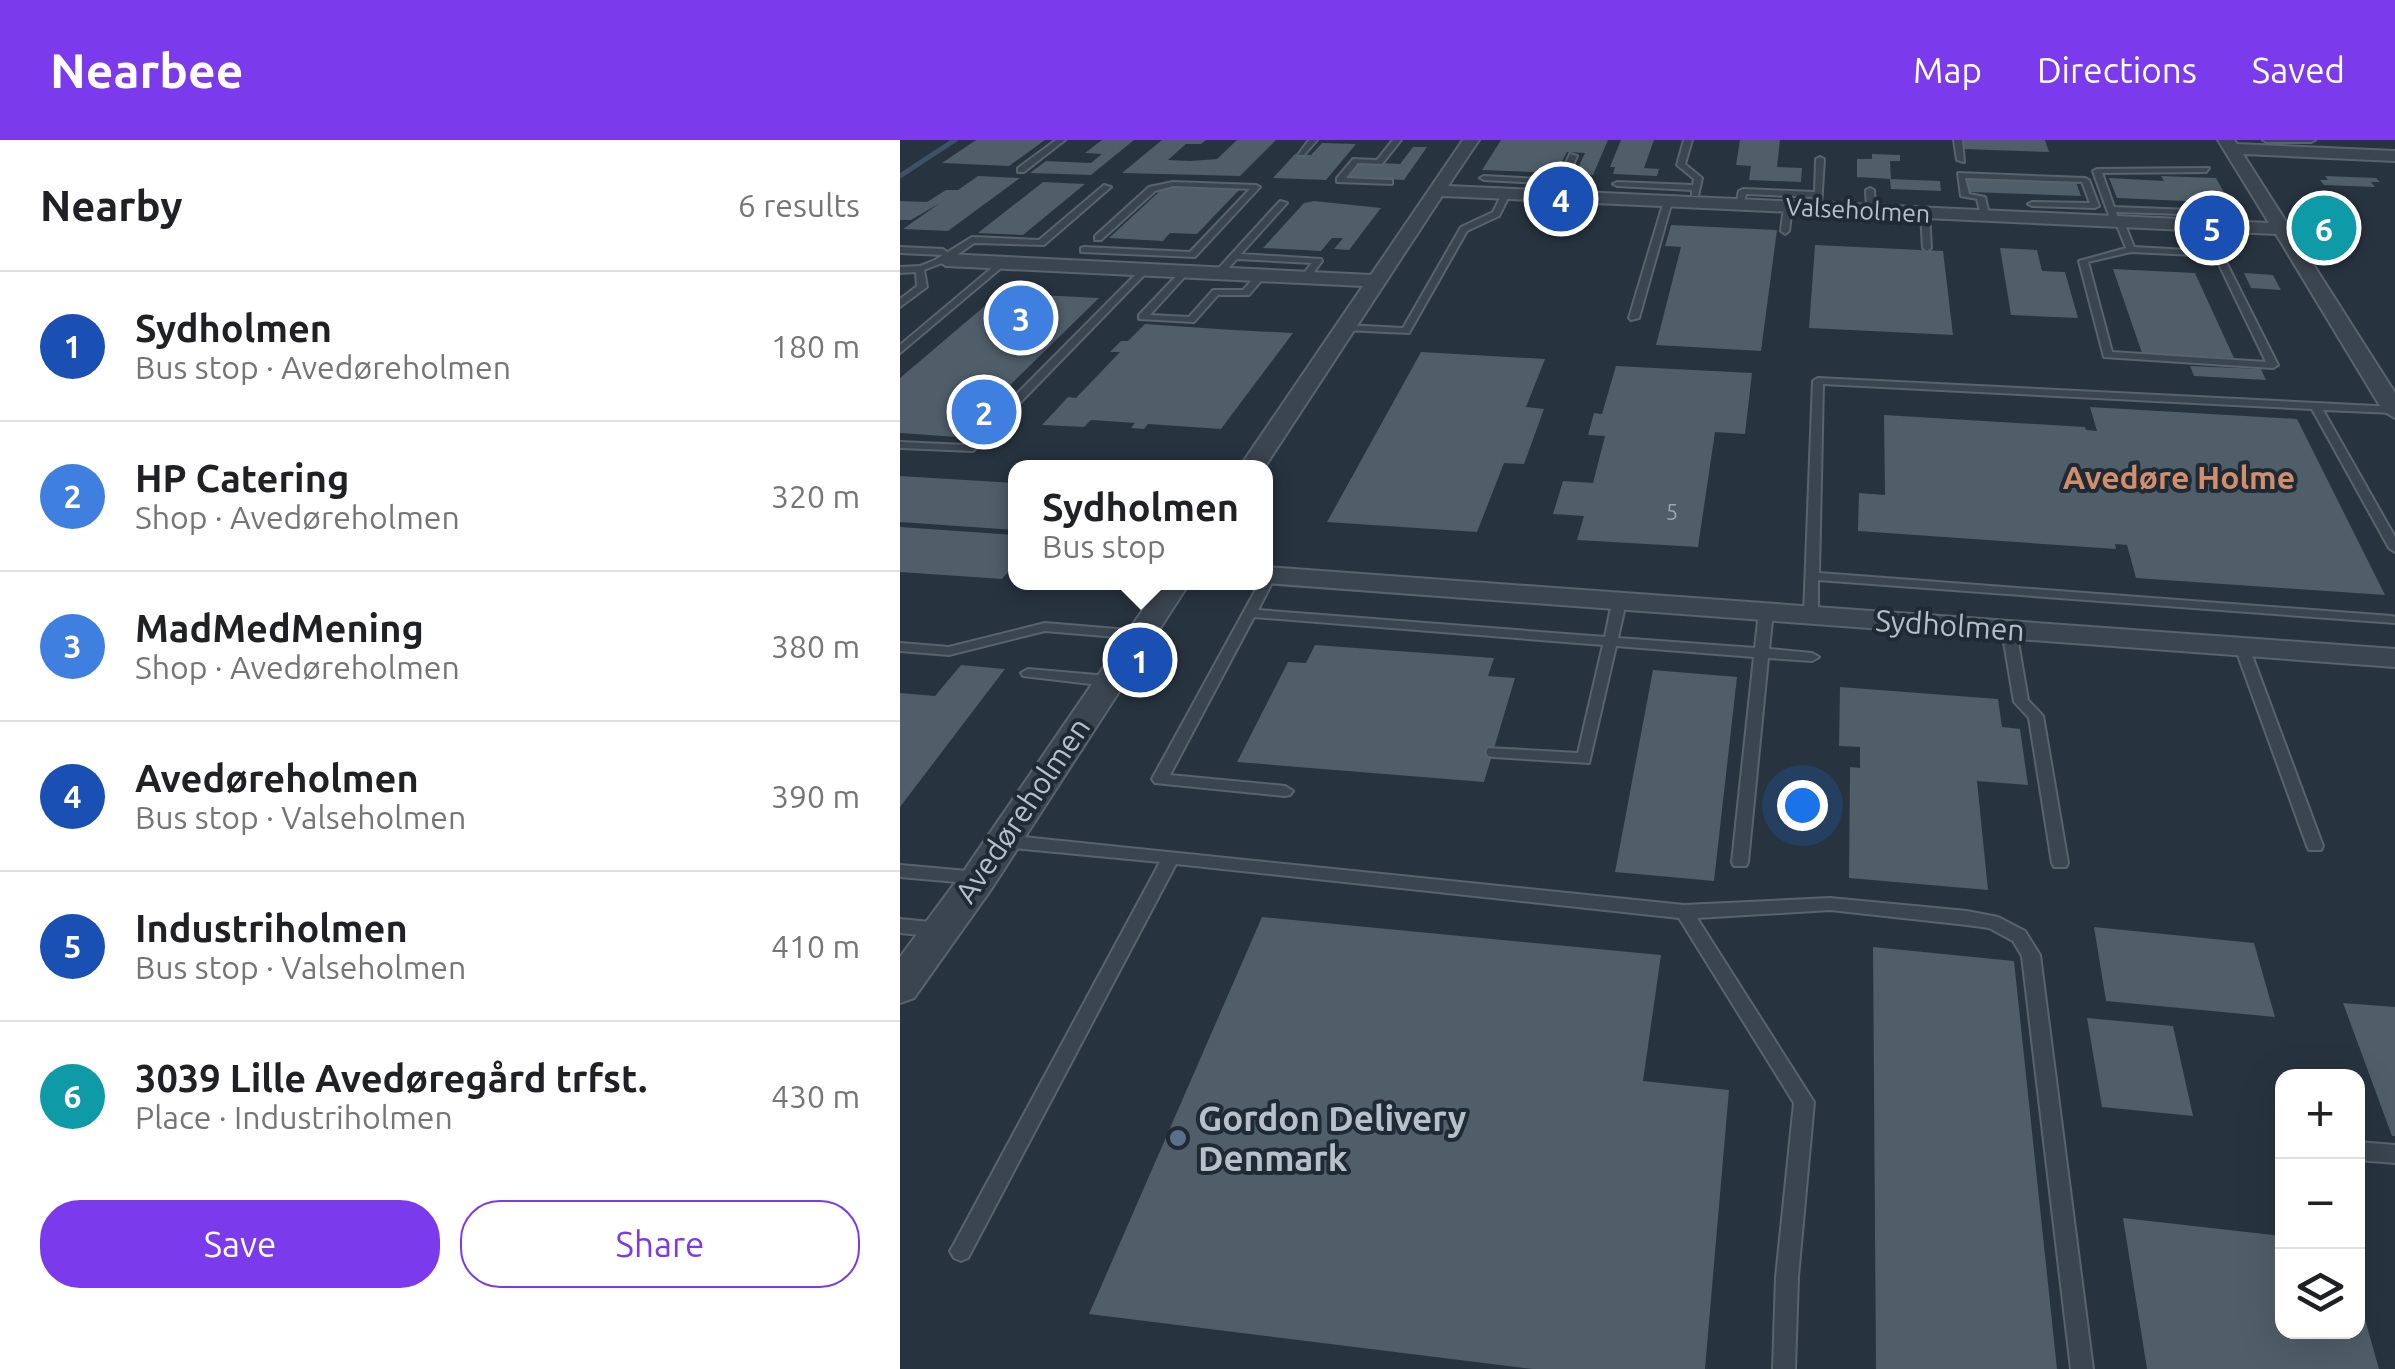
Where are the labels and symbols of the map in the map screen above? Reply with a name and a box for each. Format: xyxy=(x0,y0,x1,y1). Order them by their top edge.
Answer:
pin: 4 xyxy=(1528,162,1594,236)
pin: 5 xyxy=(2180,191,2244,266)
pin: 6 xyxy=(2292,191,2356,266)
street label: Valseholmen xyxy=(1785,192,1931,228)
pin: 3 xyxy=(988,280,1054,356)
pin: 2 xyxy=(952,374,1016,450)
district label: Avedøre Holme xyxy=(2063,459,2295,495)
house number: 5 xyxy=(1666,499,1678,524)
street label: Sydholmen xyxy=(1874,603,2026,647)
pin: 1 xyxy=(1108,622,1172,698)
street label: Avedøreholmen xyxy=(948,711,1096,909)
your location xyxy=(1777,780,1828,831)
place label: Gordon Delivery Denmark xyxy=(1198,1098,1467,1178)
marker: Gordon Delivery Denmark xyxy=(1167,1127,1189,1149)

